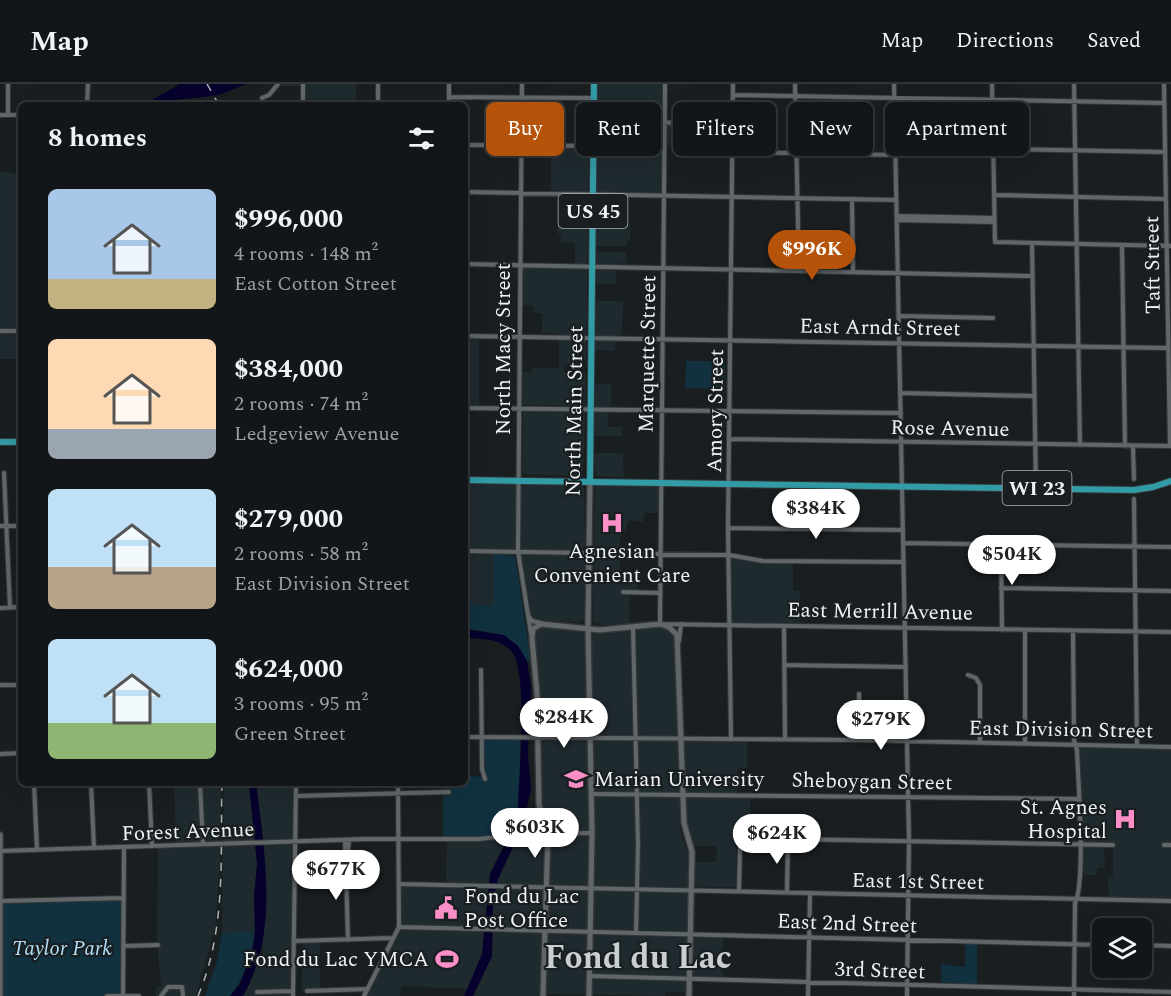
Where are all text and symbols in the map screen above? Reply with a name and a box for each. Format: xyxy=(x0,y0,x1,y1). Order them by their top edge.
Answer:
text: Map xyxy=(30,20,89,63)
text: Map xyxy=(881,25,923,57)
text: Directions xyxy=(956,25,1054,57)
text: Saved xyxy=(1087,25,1141,57)
chip: Buy xyxy=(486,102,564,156)
chip: Rent xyxy=(576,102,661,156)
chip: Filters xyxy=(673,102,776,156)
chip: New xyxy=(788,102,873,156)
chip: Apartment xyxy=(885,102,1029,156)
text: 8 homes xyxy=(48,118,147,158)
icon: filters xyxy=(405,122,438,155)
road number: US 45 xyxy=(558,194,628,228)
text: $996,000 xyxy=(234,199,343,239)
icon: home xyxy=(96,213,168,285)
street label: Taft Street xyxy=(1136,216,1170,314)
pin: $996K xyxy=(770,230,854,281)
text: $996K xyxy=(782,234,842,264)
text: 4 rooms · 148 m² xyxy=(234,239,378,269)
street label: North Macy Street xyxy=(488,263,520,435)
text: East Cotton Street xyxy=(234,269,397,299)
street label: Marquette Street xyxy=(631,275,665,433)
street label: East Arndt Street xyxy=(799,311,961,345)
street label: North Main Street xyxy=(558,325,592,497)
text: $384,000 xyxy=(234,349,343,389)
street label: Amory Street xyxy=(699,349,733,473)
icon: home xyxy=(96,363,168,435)
text: 2 rooms · 74 m² xyxy=(234,389,368,419)
street label: Rose Avenue xyxy=(890,412,1010,446)
text: Ledgeview Avenue xyxy=(234,419,400,449)
road number: WI 23 xyxy=(1002,471,1072,505)
pin: $384K xyxy=(774,489,858,540)
text: $384K xyxy=(786,493,846,523)
text: $279,000 xyxy=(234,499,343,539)
hospital icon: Agnesian Convenient Care xyxy=(599,510,625,536)
icon: home xyxy=(96,513,168,585)
pin: $504K xyxy=(970,535,1054,586)
place label: Agnesian Convenient Care xyxy=(534,536,690,592)
text: 2 rooms · 58 m² xyxy=(234,539,368,569)
text: $504K xyxy=(982,539,1042,569)
text: East Division Street xyxy=(234,569,410,599)
street label: East Merrill Avenue xyxy=(787,594,973,630)
text: $624,000 xyxy=(234,649,343,689)
icon: home xyxy=(96,663,168,735)
text: 3 rooms · 95 m² xyxy=(234,689,368,719)
pin: $284K xyxy=(522,698,606,749)
pin: $279K xyxy=(839,700,923,751)
text: $284K xyxy=(534,702,594,732)
text: $279K xyxy=(851,704,911,734)
street label: East Division Street xyxy=(968,712,1154,748)
text: Green Street xyxy=(234,719,346,749)
place label: Marian University xyxy=(594,764,765,796)
street label: Sheboygan Street xyxy=(791,765,953,799)
school or university icon: Marian University xyxy=(563,766,589,792)
place label: St. Agnes Hospital xyxy=(1020,792,1107,848)
hospital icon: St. Agnes Hospital xyxy=(1112,806,1138,832)
pin: $603K xyxy=(493,808,577,859)
text: $603K xyxy=(505,812,565,842)
street label: Forest Avenue xyxy=(121,814,255,850)
pin: $624K xyxy=(735,814,819,865)
text: $624K xyxy=(747,818,807,848)
pin: $677K xyxy=(294,850,378,901)
text: $677K xyxy=(306,854,366,884)
street label: East 1st Street xyxy=(851,865,985,899)
place label: Fond du Lac Post Office xyxy=(464,881,579,937)
public building icon: Fond du Lac Post Office xyxy=(433,895,459,921)
street label: East 2nd Street xyxy=(776,906,918,942)
map controls xyxy=(1092,918,1152,978)
button: layers xyxy=(1092,918,1152,978)
park label: Taylor Park xyxy=(12,933,112,965)
district label: Fond du Lac xyxy=(544,933,732,983)
place label: Fond du Lac YMCA xyxy=(243,944,429,976)
sports icon: Fond du Lac YMCA xyxy=(434,946,460,972)
street label: 3rd Street xyxy=(834,953,926,989)

